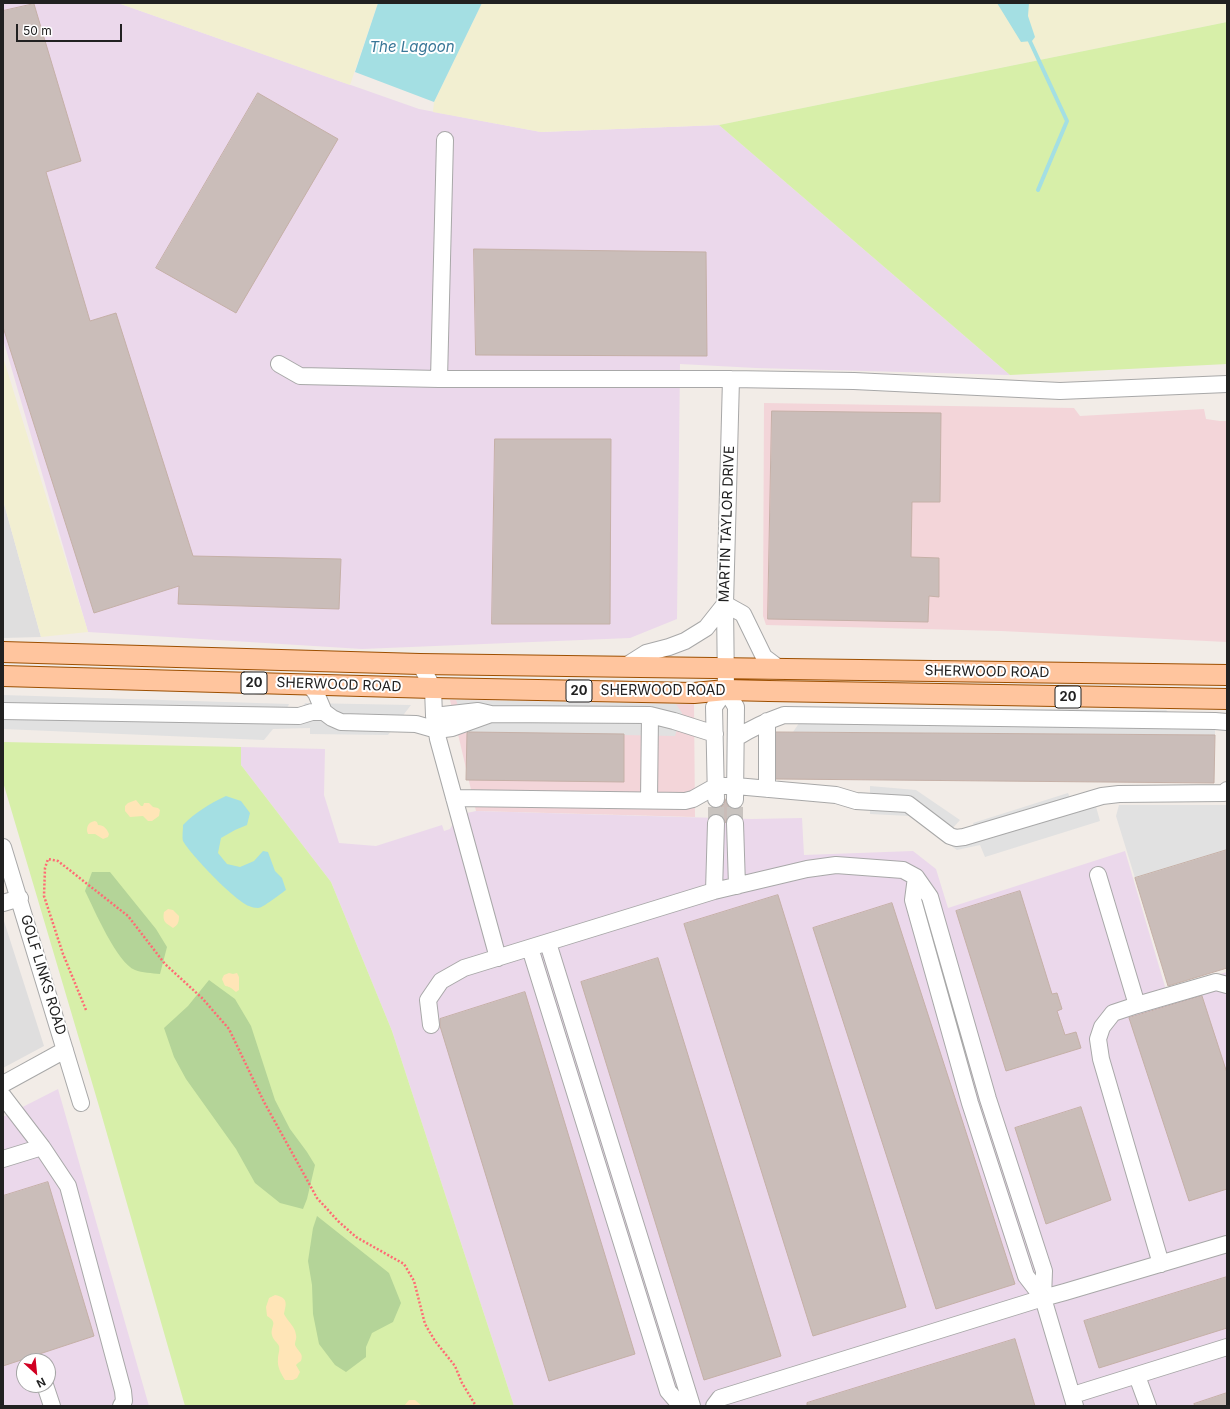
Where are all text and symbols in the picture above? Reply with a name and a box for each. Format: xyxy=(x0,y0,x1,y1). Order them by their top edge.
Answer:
scale bar xyxy=(18,16,124,42)
text: 50 m xyxy=(23,23,52,38)
water label: The Lagoon xyxy=(369,38,455,56)
street label: MARTIN TAYLOR DRIVE xyxy=(716,445,738,603)
street label: SHERWOOD ROAD xyxy=(924,663,1050,681)
road number: 20 xyxy=(241,672,267,694)
street label: SHERWOOD ROAD xyxy=(276,674,402,696)
road number: 20 xyxy=(566,680,592,702)
street label: SHERWOOD ROAD xyxy=(600,683,726,699)
road number: 20 xyxy=(1055,686,1081,708)
street label: GOLF LINKS ROAD xyxy=(17,913,69,1037)
north arrow xyxy=(16,1353,56,1393)
text: N xyxy=(34,1375,48,1391)

